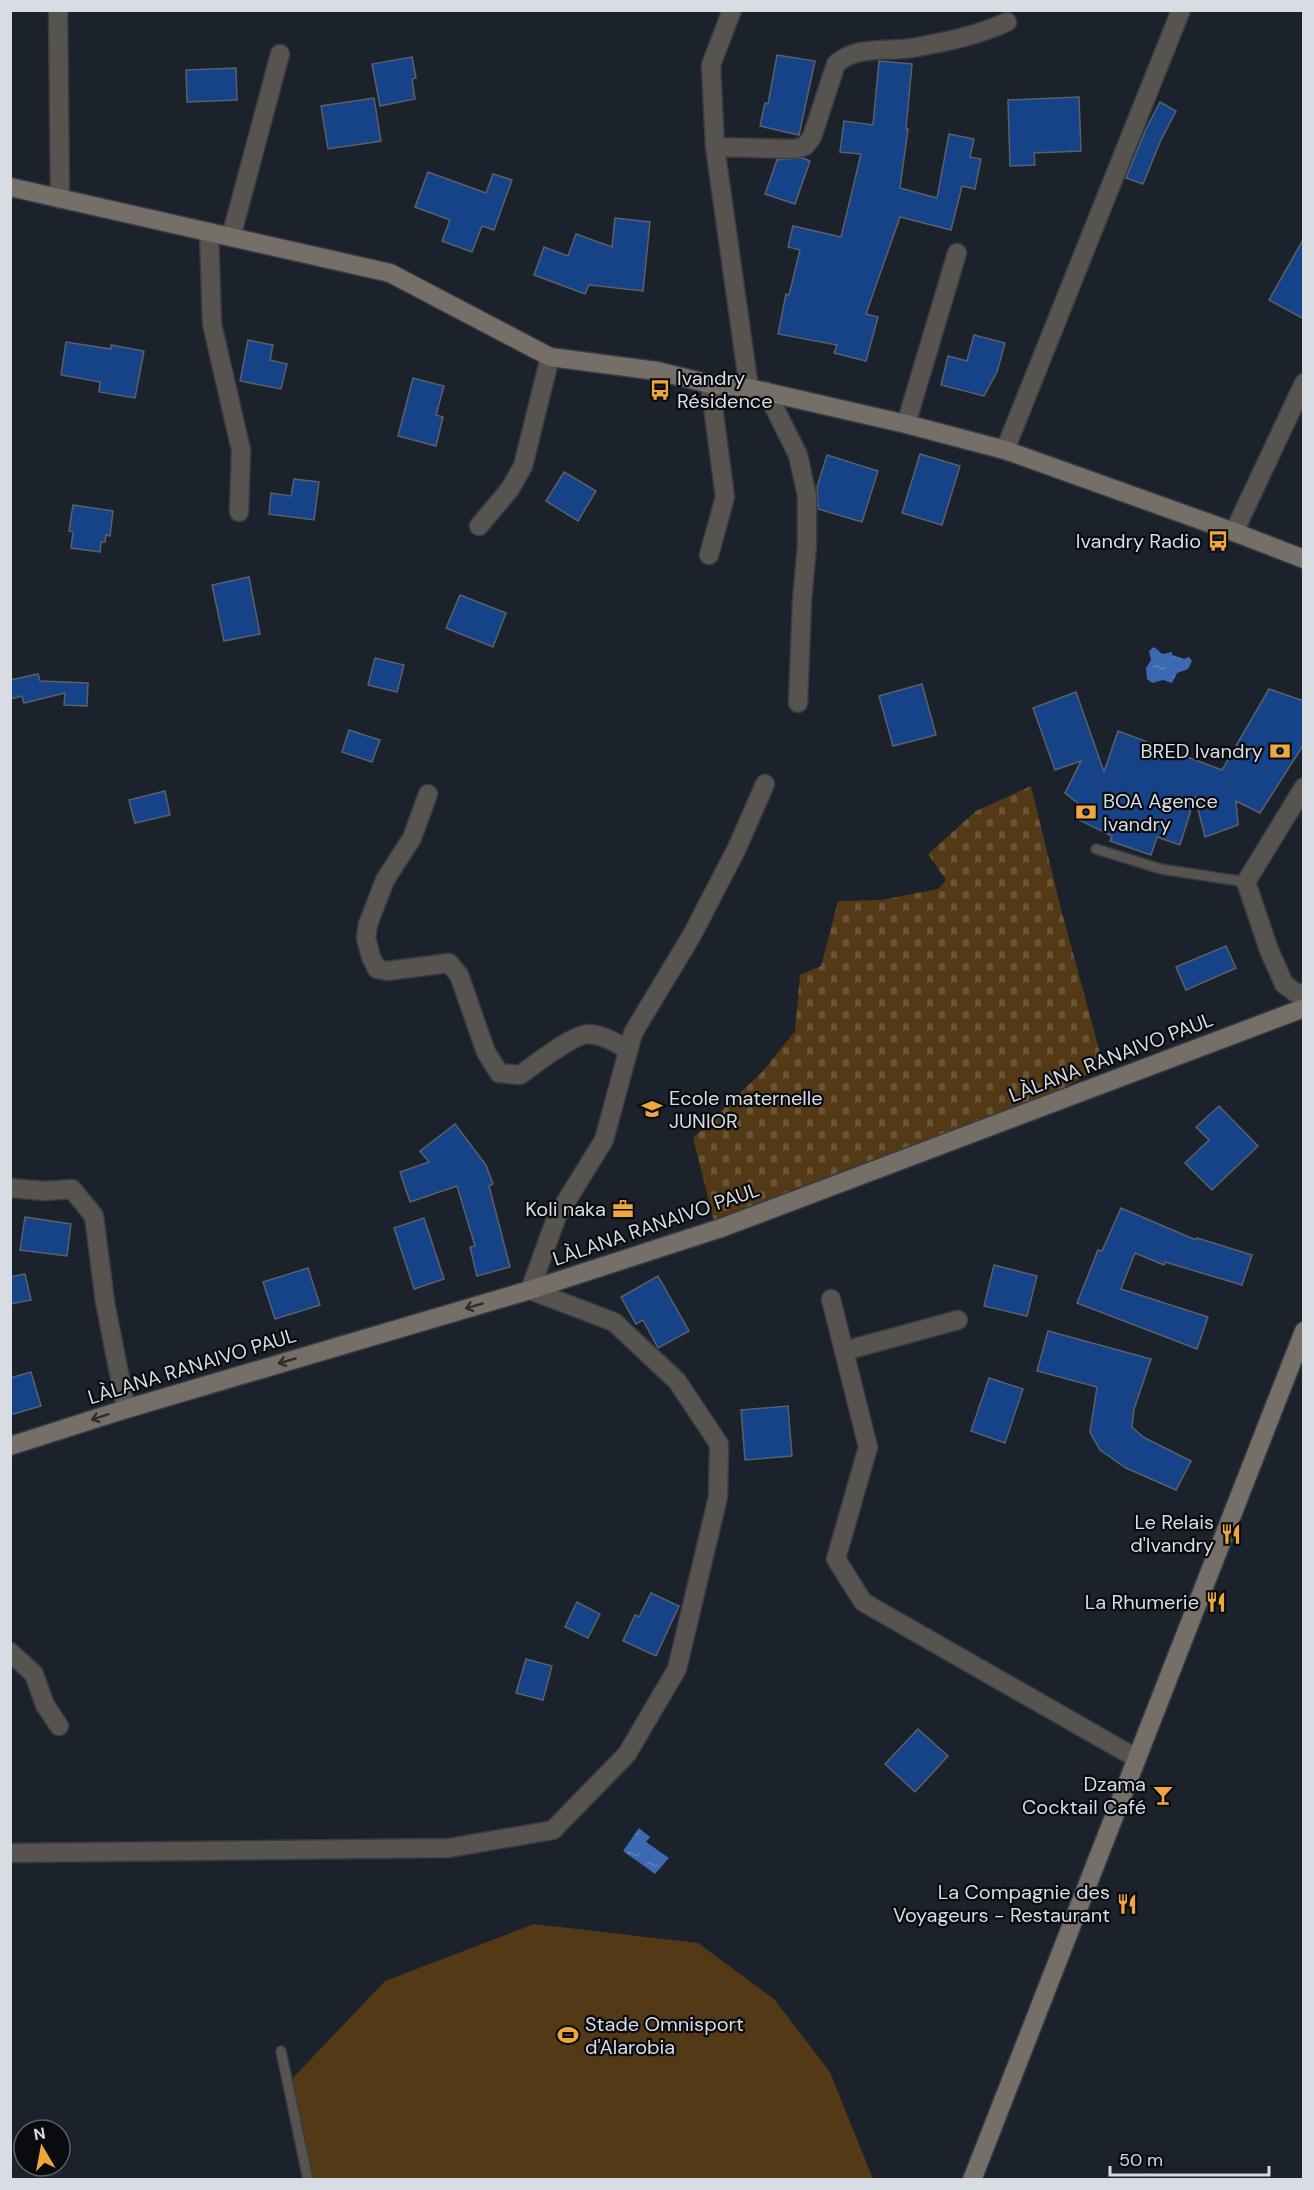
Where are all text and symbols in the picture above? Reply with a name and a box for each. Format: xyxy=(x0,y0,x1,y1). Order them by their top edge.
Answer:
place label: Ivandry Résidence xyxy=(677,365,773,414)
bus stop icon: Ivandry Résidence xyxy=(648,378,672,402)
place label: Ivandry Radio xyxy=(1076,528,1201,554)
bus stop icon: Ivandry Radio xyxy=(1206,529,1230,553)
place label: BRED Ivandry xyxy=(1141,738,1263,764)
bank icon: BRED Ivandry xyxy=(1268,739,1292,763)
place label: BOA Agence Ivandry xyxy=(1103,788,1218,837)
bank icon: BOA Agence Ivandry xyxy=(1074,800,1098,824)
street label: LÀLANA RANAIVO PAUL xyxy=(1005,1006,1217,1108)
place label: Ecole maternelle JUNIOR xyxy=(669,1085,823,1134)
school or university icon: Ecole maternelle JUNIOR xyxy=(640,1097,664,1121)
street label: LÀLANA RANAIVO PAUL xyxy=(549,1176,763,1272)
place label: Koli naka xyxy=(525,1196,606,1222)
office icon: Koli naka xyxy=(611,1197,635,1221)
one-way arrow xyxy=(465,1301,484,1312)
street label: LÀLANA RANAIVO PAUL xyxy=(85,1322,299,1410)
one-way arrow xyxy=(278,1356,297,1367)
one-way arrow xyxy=(91,1412,110,1423)
place label: Le Relais d'Ivandry xyxy=(1130,1509,1214,1558)
restaurant icon: Le Relais d'Ivandry xyxy=(1219,1522,1243,1546)
place label: La Rhumerie xyxy=(1085,1589,1199,1615)
restaurant icon: La Rhumerie xyxy=(1204,1590,1228,1614)
place label: Dzama Cocktail Café xyxy=(1022,1771,1146,1820)
bar icon: Dzama Cocktail Café xyxy=(1151,1783,1175,1807)
place label: La Compagnie des Voyageurs - Restaurant xyxy=(893,1879,1110,1928)
restaurant icon: La Compagnie des Voyageurs - Restaurant xyxy=(1115,1892,1139,1916)
place label: Stade Omnisport d'Alarobia xyxy=(585,2011,744,2060)
sports icon: Stade Omnisport d'Alarobia xyxy=(556,2023,580,2047)
north arrow xyxy=(12,2118,72,2178)
text: N xyxy=(32,2122,47,2145)
scale bar xyxy=(1110,2139,1269,2177)
text: 50 m xyxy=(1119,2148,1163,2172)

